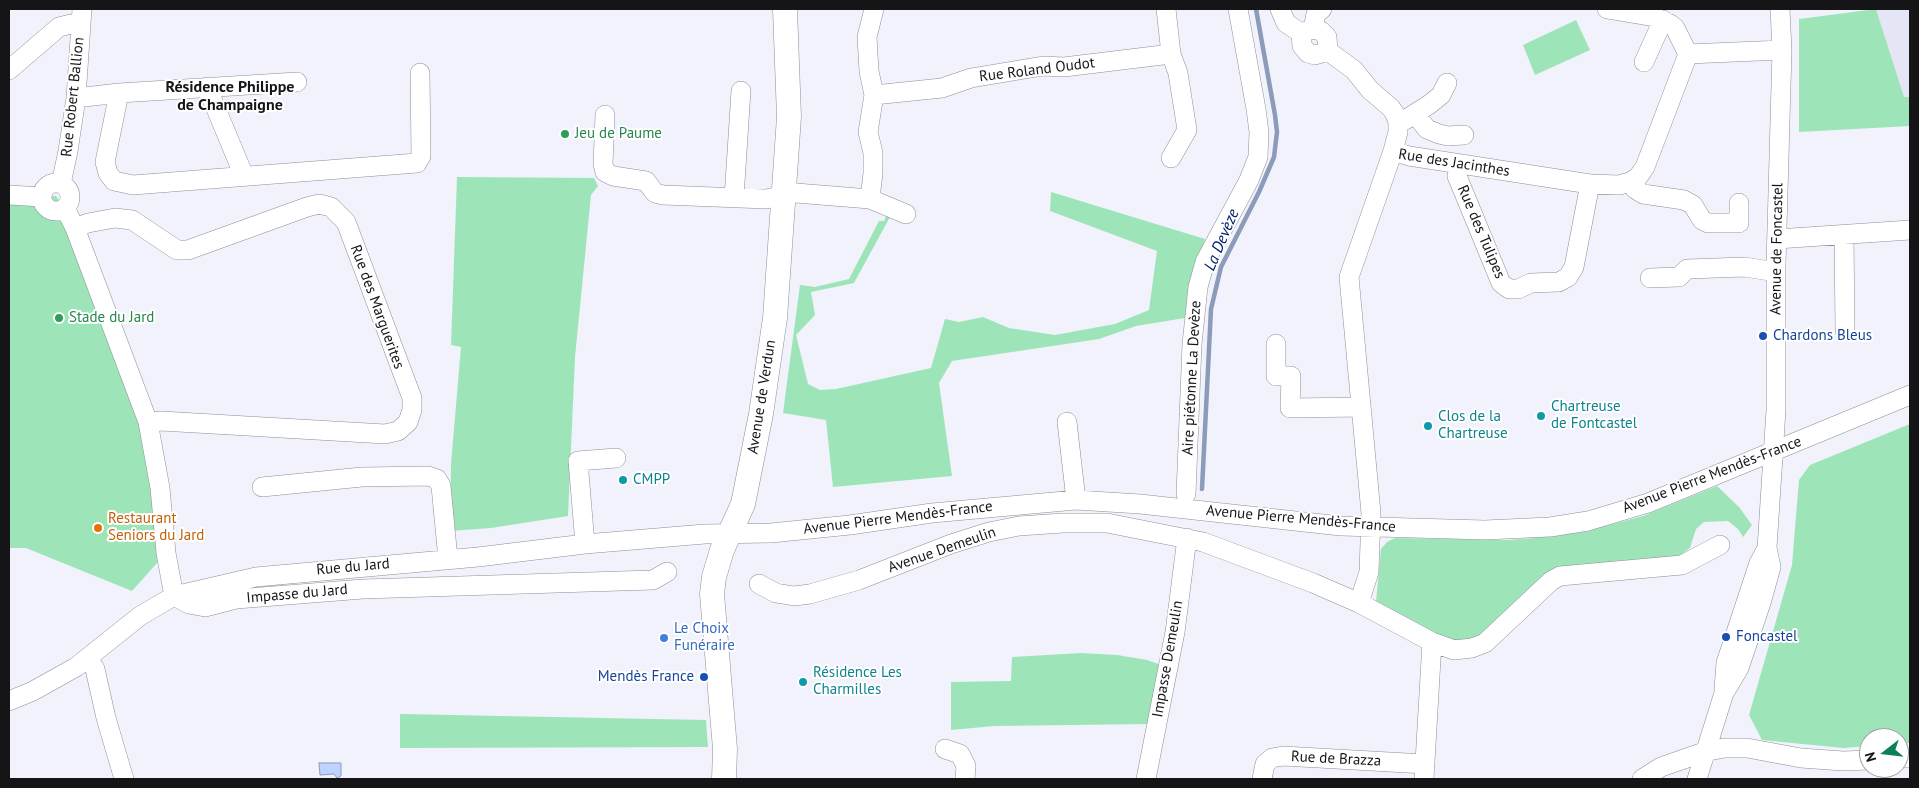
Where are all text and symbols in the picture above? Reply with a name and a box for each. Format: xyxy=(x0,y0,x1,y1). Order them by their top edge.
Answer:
street label: Rue Robert Ballion xyxy=(58,36,88,158)
street label: Rue Roland Oudot xyxy=(978,54,1096,86)
district label: Résidence Philippe de Champaigne xyxy=(166,77,294,115)
place label: Jeu de Paume xyxy=(575,125,662,143)
marker: Jeu de Paume xyxy=(559,128,571,140)
street label: Rue des Jacinthes xyxy=(1397,145,1511,181)
street label: Rue des Tulipes xyxy=(1453,183,1509,281)
street label: Avenue de Foncastel xyxy=(1767,183,1787,315)
water label: La Devèze xyxy=(1200,206,1244,274)
street label: Rue des Marguerites xyxy=(346,243,408,371)
street label: Aire piétonne La Devèze xyxy=(1179,300,1205,456)
place label: Stade du Jard xyxy=(69,309,154,327)
marker: Stade du Jard xyxy=(53,312,65,324)
place label: Chardons Bleus xyxy=(1773,327,1872,345)
marker: Chardons Bleus xyxy=(1757,330,1769,342)
street label: Avenue de Verdun xyxy=(744,339,780,455)
place label: Chartreuse de Fontcastel xyxy=(1551,398,1637,433)
place label: Clos de la Chartreuse xyxy=(1438,408,1508,443)
marker: Chartreuse de Fontcastel xyxy=(1535,410,1547,422)
marker: Clos de la Chartreuse xyxy=(1422,420,1434,432)
street label: Avenue Pierre Mendès-France xyxy=(1620,432,1804,518)
place label: CMPP xyxy=(633,471,670,489)
marker: CMPP xyxy=(617,474,629,486)
street label: Avenue Pierre Mendès-France xyxy=(802,497,994,539)
street label: Avenue Pierre Mendès-France xyxy=(1205,502,1397,536)
place label: Restaurant Seniors du Jard xyxy=(108,510,204,545)
marker: Restaurant Seniors du Jard xyxy=(92,522,104,534)
street label: Avenue Demeulin xyxy=(886,523,998,577)
street label: Rue du Jard xyxy=(316,555,390,579)
street label: Impasse du Jard xyxy=(246,581,348,607)
street label: Impasse Demeulin xyxy=(1149,599,1187,719)
place label: Le Choix Funéraire xyxy=(674,620,735,655)
place label: Foncastel xyxy=(1736,628,1797,646)
marker: Foncastel xyxy=(1720,631,1732,643)
marker: Le Choix Funéraire xyxy=(658,632,670,644)
place label: Résidence Les Charmilles xyxy=(813,664,902,699)
place label: Mendès France xyxy=(598,668,694,686)
marker: Mendès France xyxy=(698,671,710,683)
marker: Résidence Les Charmilles xyxy=(797,676,809,688)
north arrow xyxy=(1859,728,1909,778)
street label: Rue de Brazza xyxy=(1290,748,1382,770)
text: N xyxy=(1861,750,1880,764)

